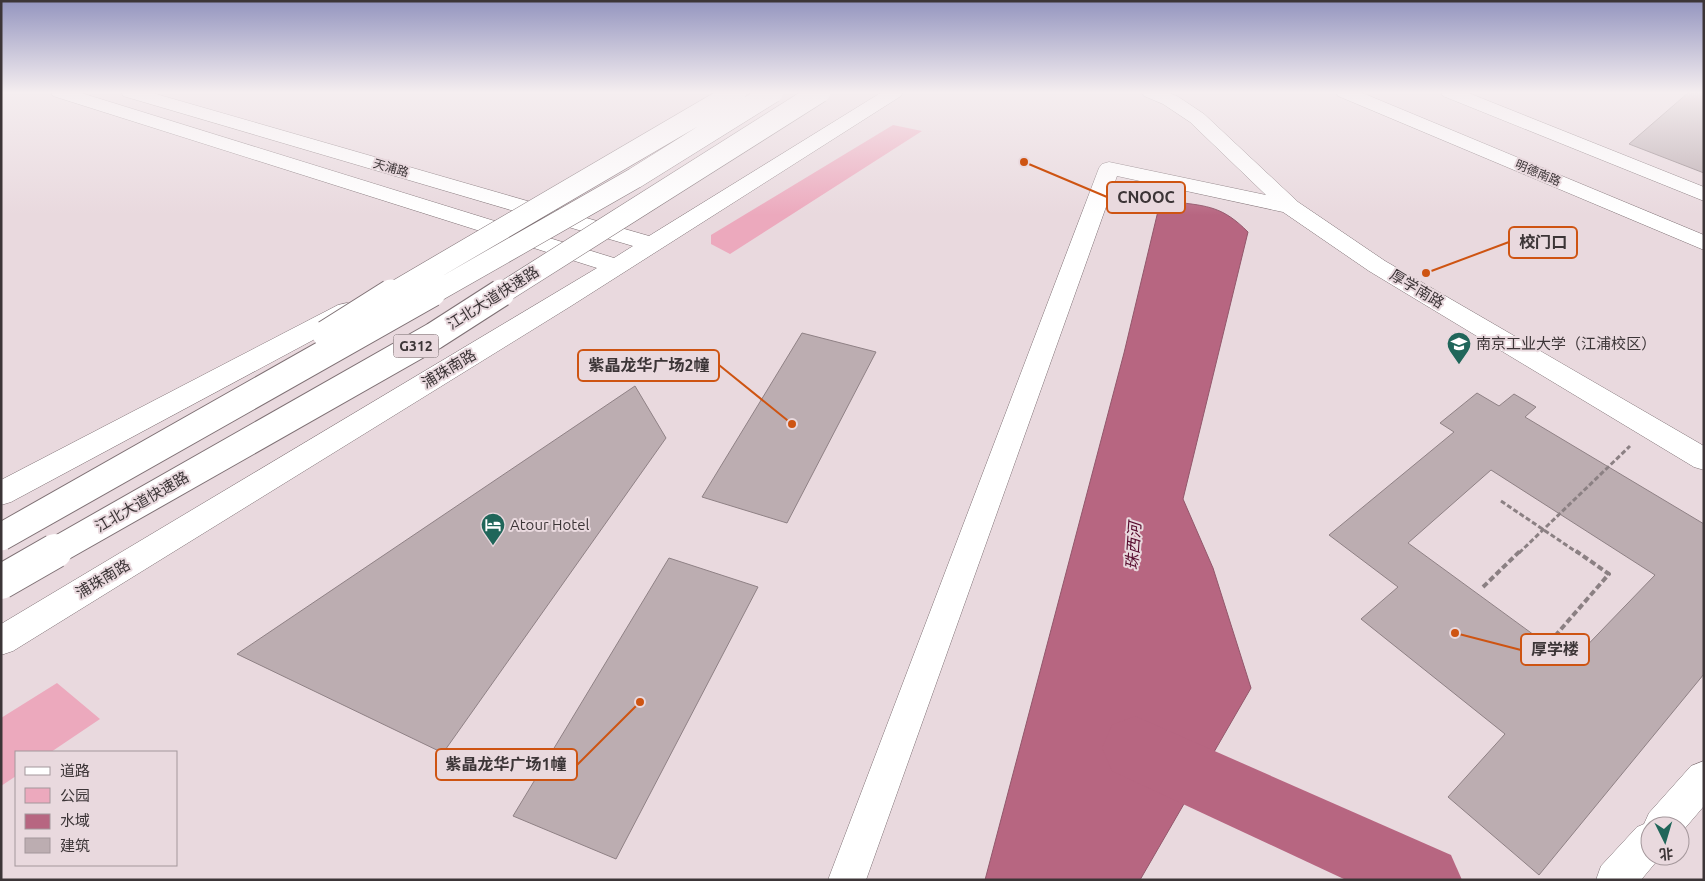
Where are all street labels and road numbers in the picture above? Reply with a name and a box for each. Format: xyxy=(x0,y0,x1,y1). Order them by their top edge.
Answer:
street label: 天浦路 xyxy=(372,156,410,179)
street label: 明德南路 xyxy=(1514,157,1563,188)
street label: 江北大道快速路 xyxy=(444,263,542,333)
street label: 厚学南路 xyxy=(1387,266,1447,311)
road number: G312 xyxy=(394,334,438,358)
street label: 浦珠南路 xyxy=(419,346,479,391)
street label: 江北大道快速路 xyxy=(92,468,191,535)
street label: 浦珠南路 xyxy=(73,556,133,601)

